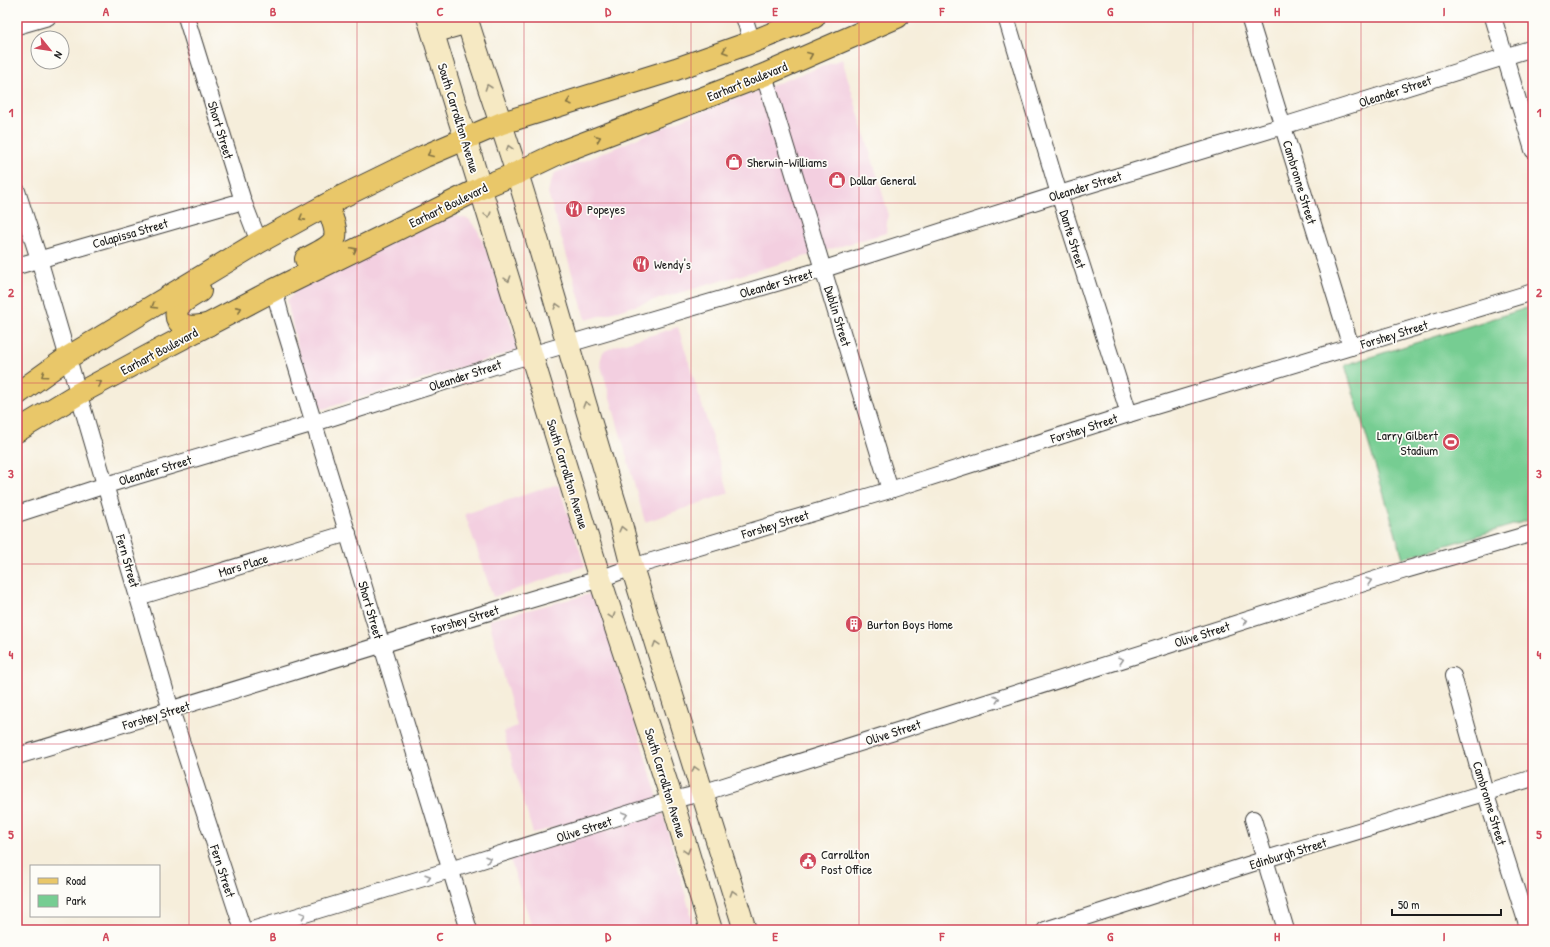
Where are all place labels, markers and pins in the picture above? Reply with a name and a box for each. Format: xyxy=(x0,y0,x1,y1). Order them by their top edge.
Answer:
shop icon: Sherwin-Williams xyxy=(724,152,744,172)
place label: Sherwin-Williams xyxy=(747,153,827,171)
shop icon: Dollar General xyxy=(827,170,847,190)
place label: Dollar General xyxy=(850,171,917,189)
restaurant icon: Popeyes xyxy=(564,199,584,219)
place label: Popeyes xyxy=(587,200,625,218)
restaurant icon: Wendy's xyxy=(631,254,651,274)
place label: Wendy's xyxy=(654,255,691,273)
place label: Larry Gilbert Stadium xyxy=(1377,426,1439,459)
sports icon: Larry Gilbert Stadium xyxy=(1441,432,1461,452)
building icon: Burton Boys Home xyxy=(844,614,864,634)
place label: Burton Boys Home xyxy=(867,615,953,633)
place label: Carrollton Post Office xyxy=(821,845,872,878)
public building icon: Carrollton Post Office xyxy=(798,851,818,871)

